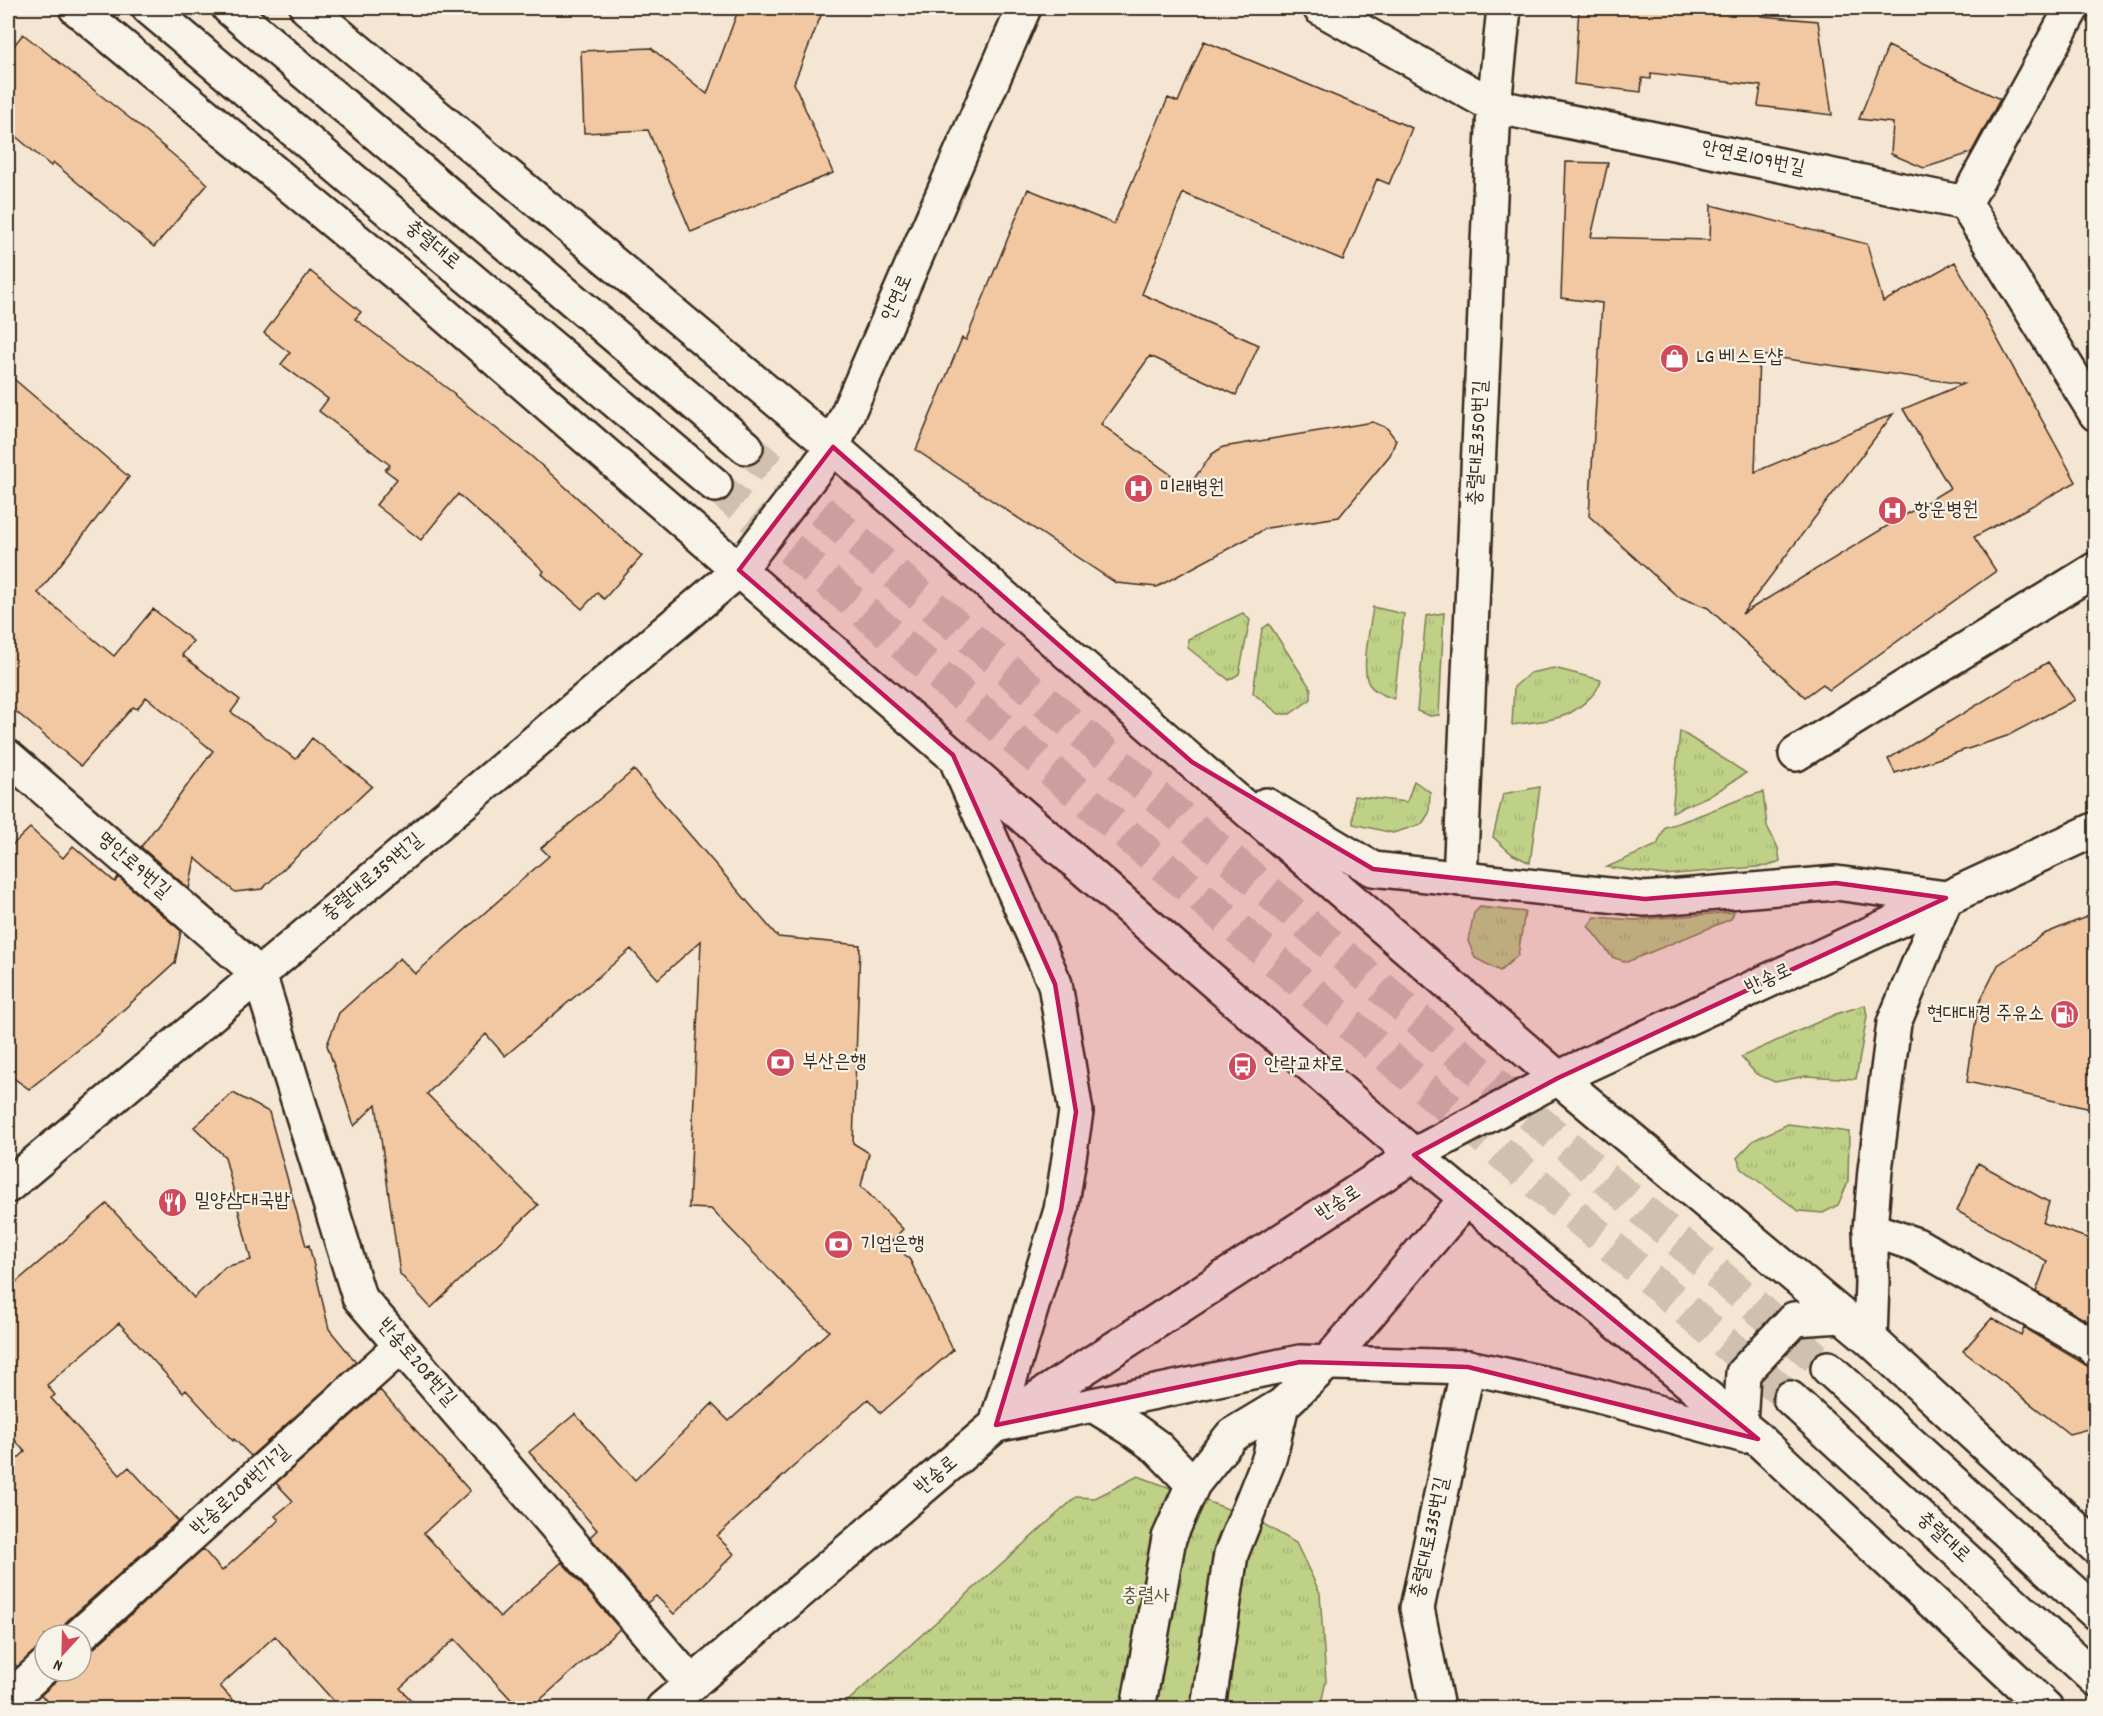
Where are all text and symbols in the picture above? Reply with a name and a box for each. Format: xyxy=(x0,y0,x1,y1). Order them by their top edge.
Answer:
street label: 안연로109번길 xyxy=(1699,134,1807,184)
street label: 충렬대로 xyxy=(398,215,466,277)
street label: 안연로 xyxy=(875,270,921,326)
shop icon: LG 베스트샵 xyxy=(1659,342,1691,374)
place label: LG 베스트샵 xyxy=(1696,344,1783,372)
street label: 충렬대로350번길 xyxy=(1462,380,1496,506)
hospital icon: 미래병원 xyxy=(1123,473,1155,505)
place label: 미래병원 xyxy=(1160,475,1224,503)
hospital icon: 항운병원 xyxy=(1877,495,1909,527)
place label: 항운병원 xyxy=(1914,497,1978,525)
street label: 명안로9번길 xyxy=(90,826,176,906)
street label: 충렬대로359번길 xyxy=(317,827,429,929)
street label: 반송로 xyxy=(1741,957,1797,1003)
fuel station icon: 현대대경 주유소 xyxy=(2049,999,2081,1031)
place label: 현대대경 주유소 xyxy=(1927,1001,2044,1029)
bank icon: 부산은행 xyxy=(765,1047,797,1079)
place label: 부산은행 xyxy=(802,1049,866,1077)
bus stop icon: 안락교차로 xyxy=(1227,1050,1259,1082)
place label: 안락교차로 xyxy=(1264,1052,1344,1080)
street label: 반송로 xyxy=(1311,1179,1367,1229)
restaurant icon: 밀양삼대국밥 xyxy=(157,1186,189,1218)
place label: 밀양삼대국밥 xyxy=(194,1188,291,1216)
bank icon: 기업은행 xyxy=(823,1229,855,1261)
place label: 기업은행 xyxy=(860,1231,924,1259)
street label: 반송로208번길 xyxy=(370,1313,462,1413)
street label: 반송로208번가길 xyxy=(185,1439,297,1543)
street label: 반송로 xyxy=(910,1450,964,1502)
street label: 충렬대로335번길 xyxy=(1404,1475,1458,1601)
street label: 충렬대로 xyxy=(1910,1506,1976,1570)
park label: 충렬사 xyxy=(1122,1583,1170,1611)
north arrow xyxy=(33,1623,93,1683)
text: N xyxy=(50,1652,66,1677)

